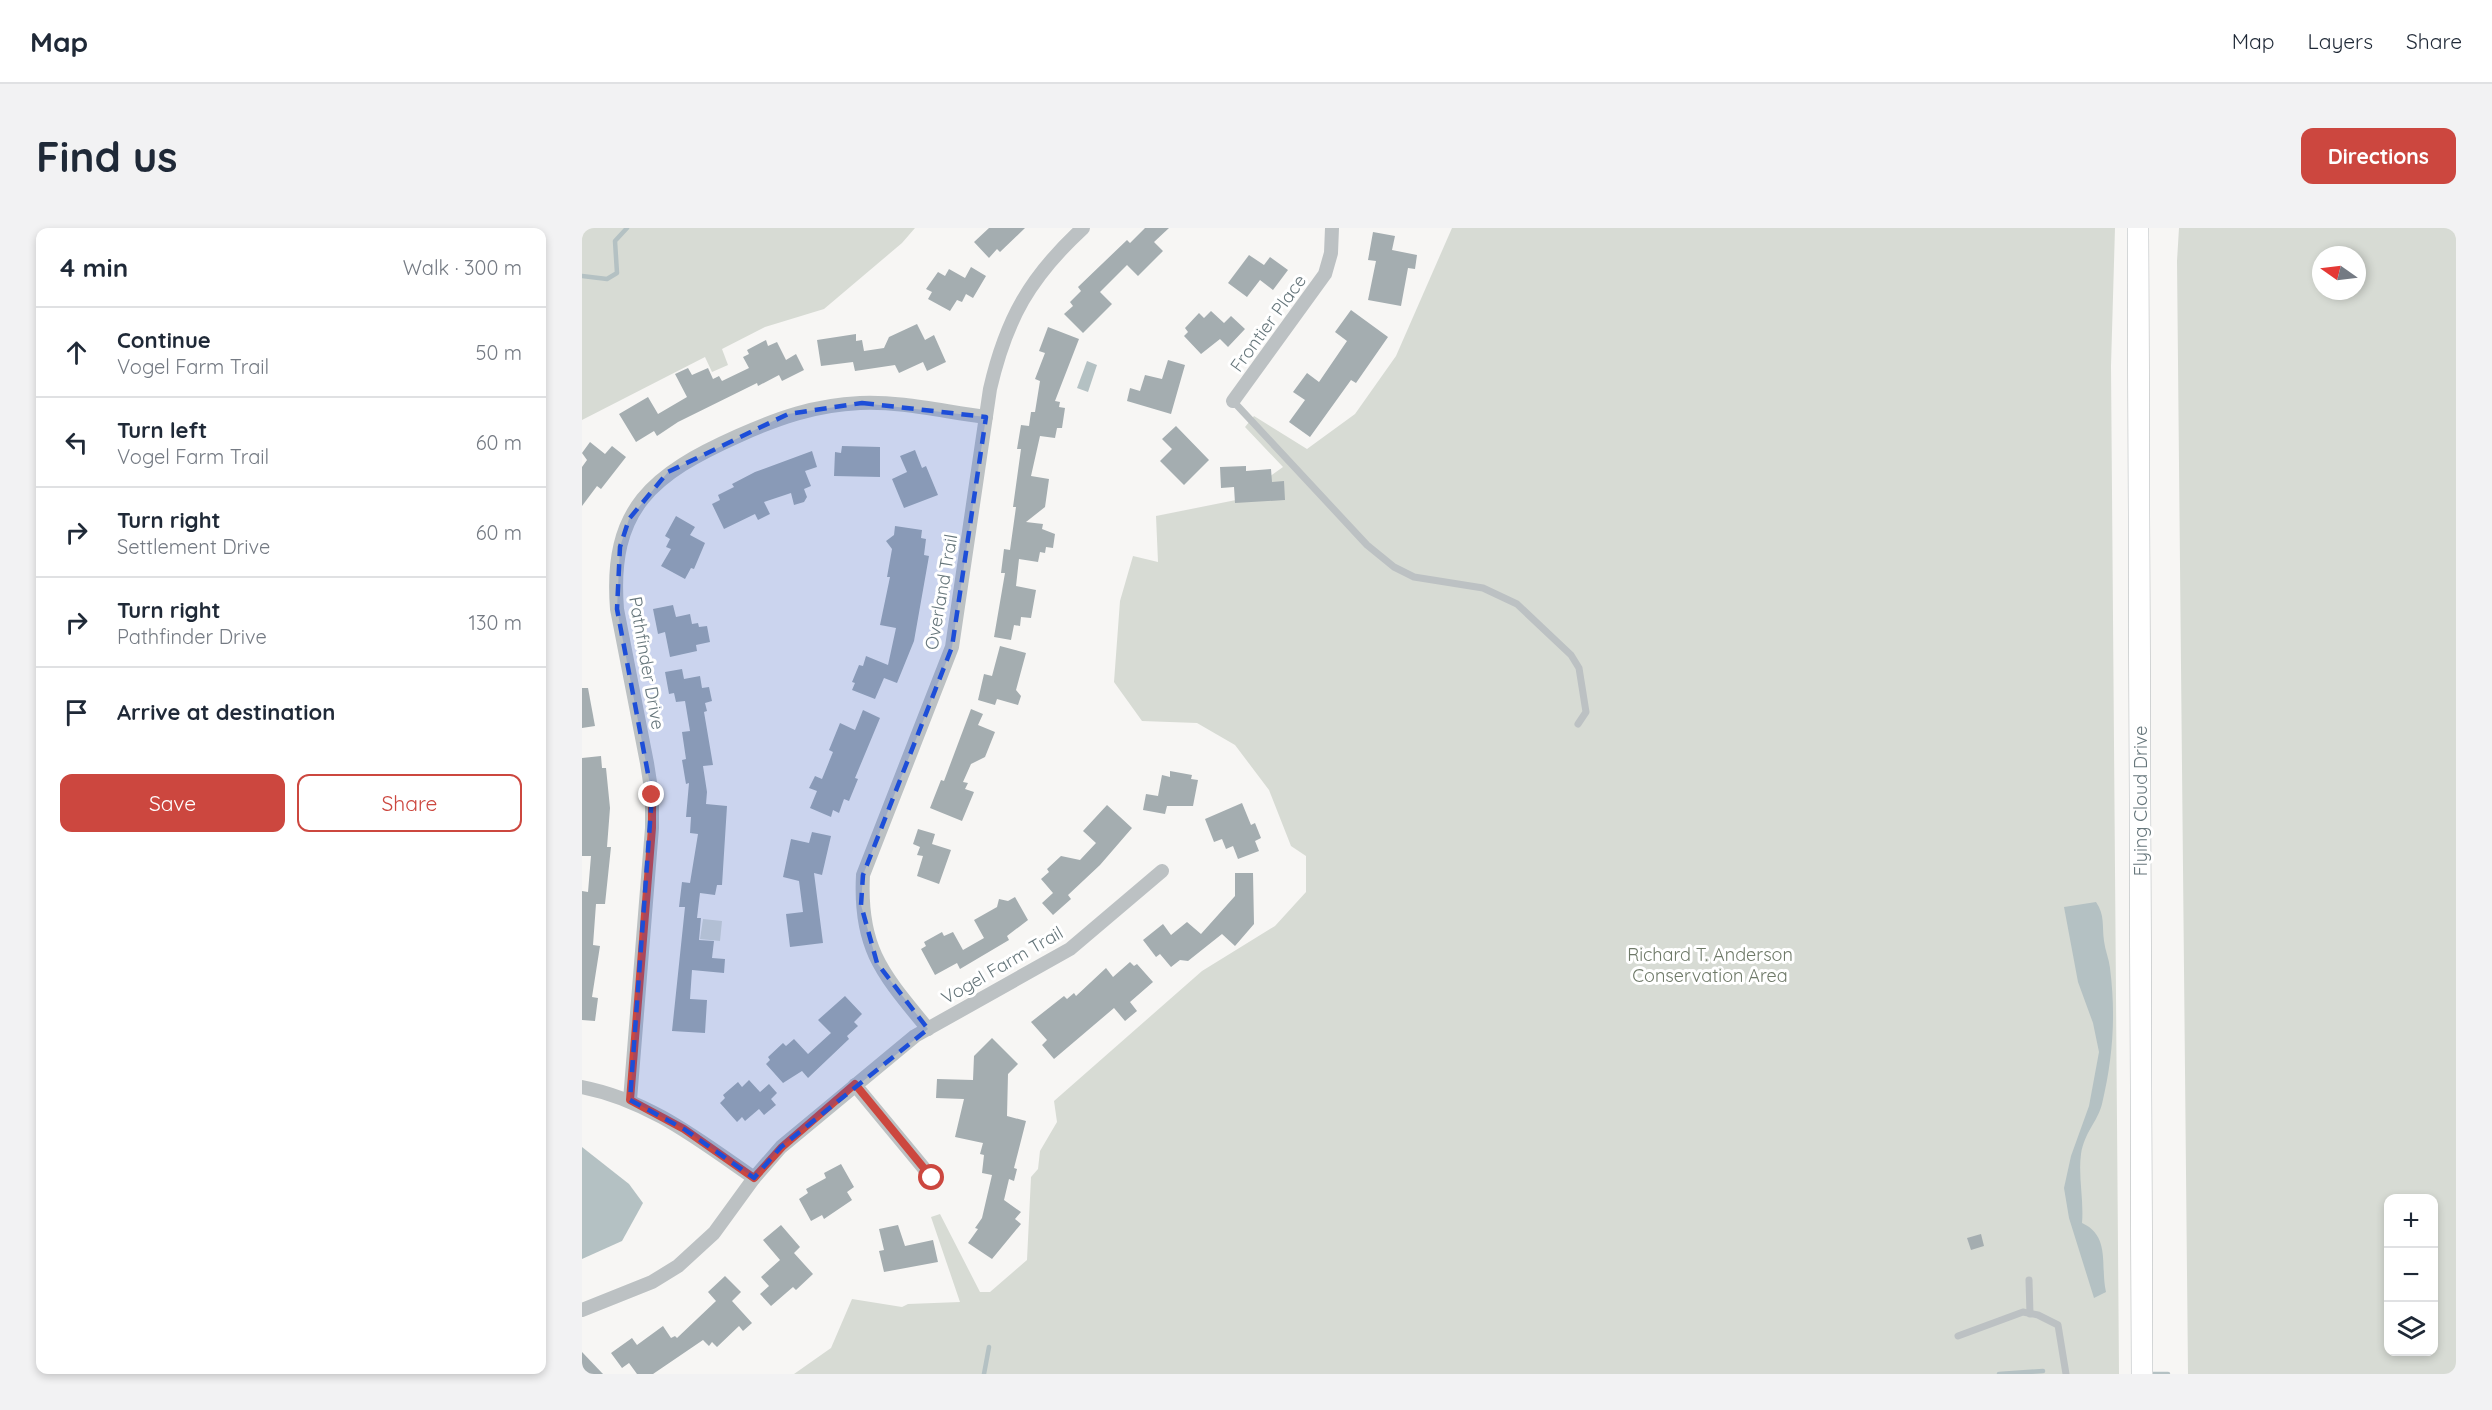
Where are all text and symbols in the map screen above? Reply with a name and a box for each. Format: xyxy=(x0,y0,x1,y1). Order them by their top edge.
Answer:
text: Map xyxy=(30,24,88,59)
text: Map xyxy=(2232,28,2275,54)
text: Layers xyxy=(2308,28,2373,54)
text: Share xyxy=(2406,28,2462,54)
button: Directions xyxy=(2301,128,2456,184)
text: Find us xyxy=(36,130,178,183)
north arrow xyxy=(2312,246,2366,300)
text: 4 min xyxy=(60,251,128,284)
text: Walk · 300 m xyxy=(403,255,522,280)
street label: Frontier Place xyxy=(1225,270,1311,376)
text: Continue xyxy=(117,326,211,354)
icon: ahead xyxy=(60,336,93,369)
text: 50 m xyxy=(476,340,522,365)
text: Vogel Farm Trail xyxy=(117,354,269,379)
text: Turn left xyxy=(117,416,207,444)
icon: left xyxy=(60,426,93,459)
text: 60 m xyxy=(476,430,522,455)
text: Vogel Farm Trail xyxy=(117,444,269,469)
text: Turn right xyxy=(117,506,221,534)
icon: right xyxy=(60,516,93,549)
text: 60 m xyxy=(476,520,522,545)
street label: Overland Trail xyxy=(920,532,962,652)
text: Settlement Drive xyxy=(117,534,270,559)
street label: Pathfinder Drive xyxy=(624,595,670,731)
text: Turn right xyxy=(117,596,221,624)
icon: right xyxy=(60,606,93,639)
text: 130 m xyxy=(469,610,522,635)
text: Pathfinder Drive xyxy=(117,624,267,649)
icon: arrive xyxy=(60,696,93,729)
text: Arrive at destination xyxy=(117,698,335,726)
street label: Flying Cloud Drive xyxy=(2129,726,2152,876)
button: Save xyxy=(60,774,285,832)
button: Share xyxy=(297,774,522,832)
route end xyxy=(638,781,664,807)
street label: Vogel Farm Trail xyxy=(937,921,1067,1009)
park label: Richard T. Anderson Conservation Area xyxy=(1627,943,1793,987)
route start xyxy=(918,1164,944,1190)
map controls xyxy=(2384,1194,2438,1356)
button: + xyxy=(2384,1194,2438,1248)
button: − xyxy=(2384,1248,2438,1302)
button: layers xyxy=(2384,1302,2438,1356)

